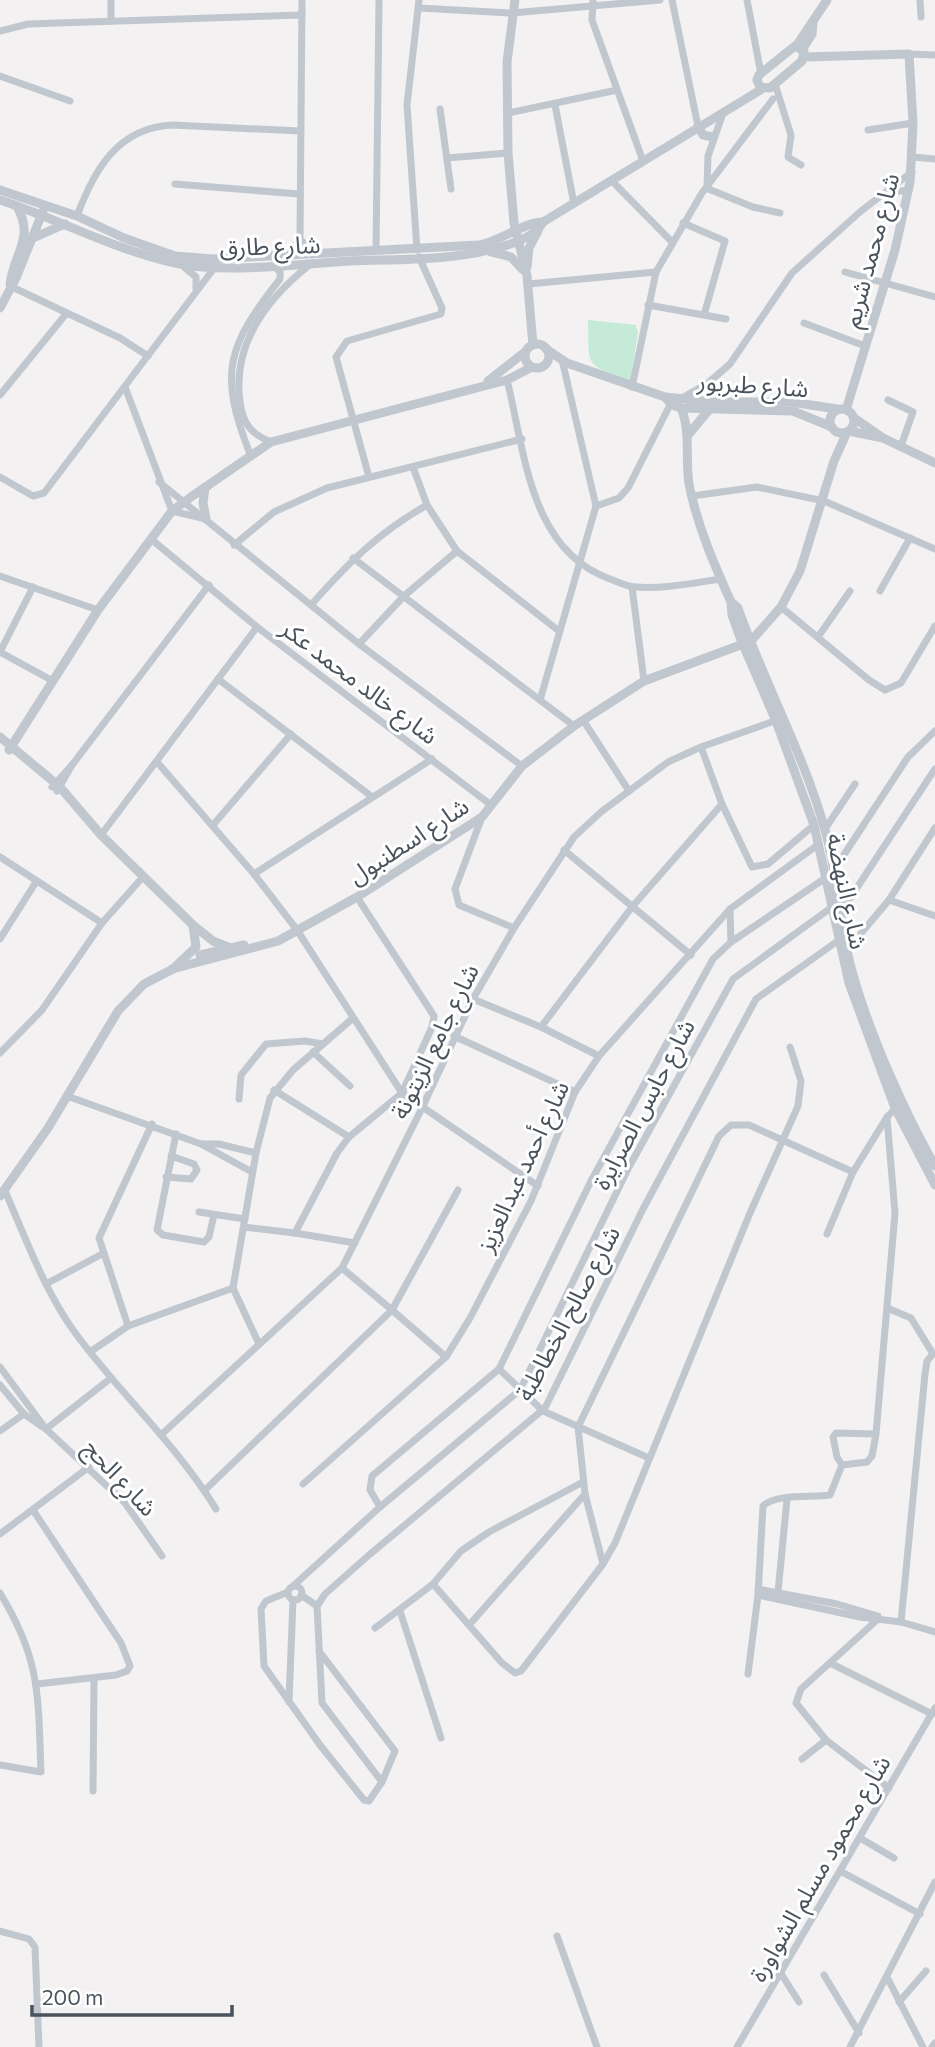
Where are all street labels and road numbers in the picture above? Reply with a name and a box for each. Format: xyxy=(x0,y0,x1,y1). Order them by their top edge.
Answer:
street label: شارع محمد شريم xyxy=(835,170,908,331)
street label: شارع طارق xyxy=(219,229,321,265)
street label: شارع طبربور xyxy=(695,366,809,406)
street label: شارع خالد محمد عكر xyxy=(273,612,444,753)
street label: شارع اسطنبول xyxy=(342,790,476,893)
street label: شارع النهضة xyxy=(818,830,874,953)
street label: شارع جامع الزيتونة xyxy=(384,959,488,1125)
street label: شارع حابس الصرايرة xyxy=(586,1014,704,1196)
street label: شارع أحمد عبدالعزيز xyxy=(469,1076,578,1259)
street label: شارع صالح الخطاطبة xyxy=(509,1221,629,1407)
street label: شارع الحج xyxy=(75,1433,164,1524)
street label: شارع محمود مسلم الشواورة xyxy=(742,1750,899,1988)

